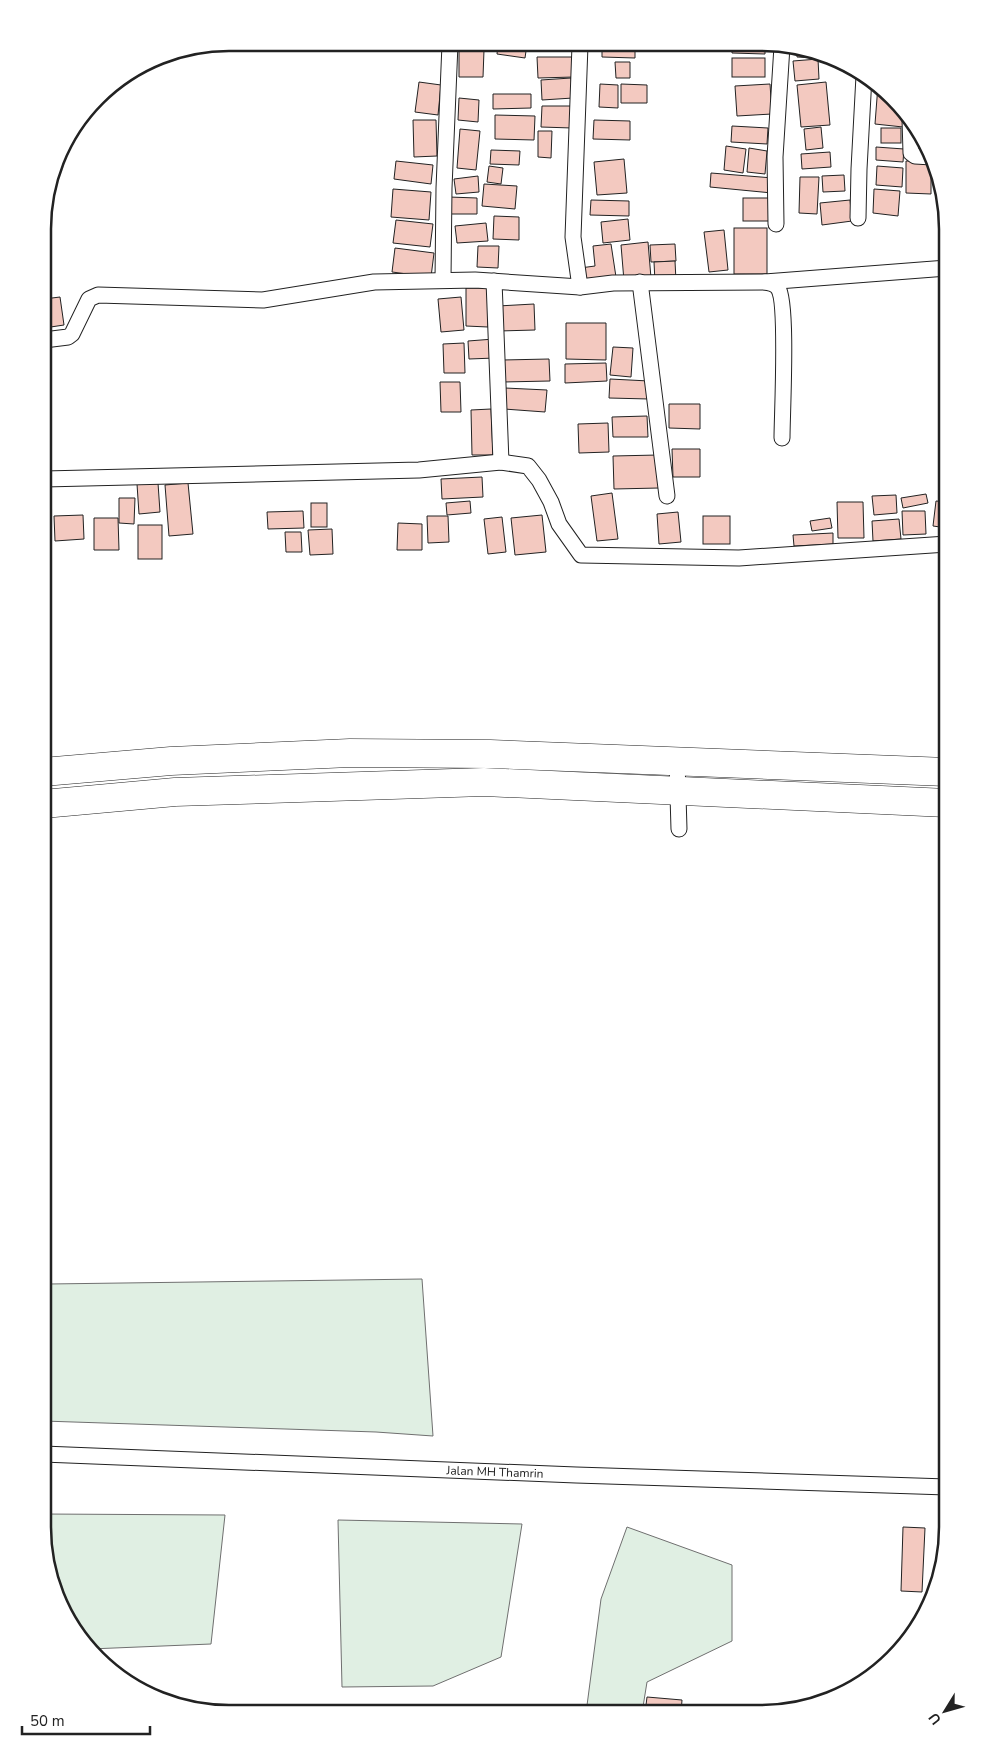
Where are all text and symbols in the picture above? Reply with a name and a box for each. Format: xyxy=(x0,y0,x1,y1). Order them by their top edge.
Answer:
street label: Jalan MH Thamrin xyxy=(445,1462,544,1482)
north arrow xyxy=(920,1686,970,1736)
scale bar xyxy=(22,1704,150,1736)
text: U xyxy=(924,1709,946,1728)
text: 50 m xyxy=(30,1711,65,1731)

